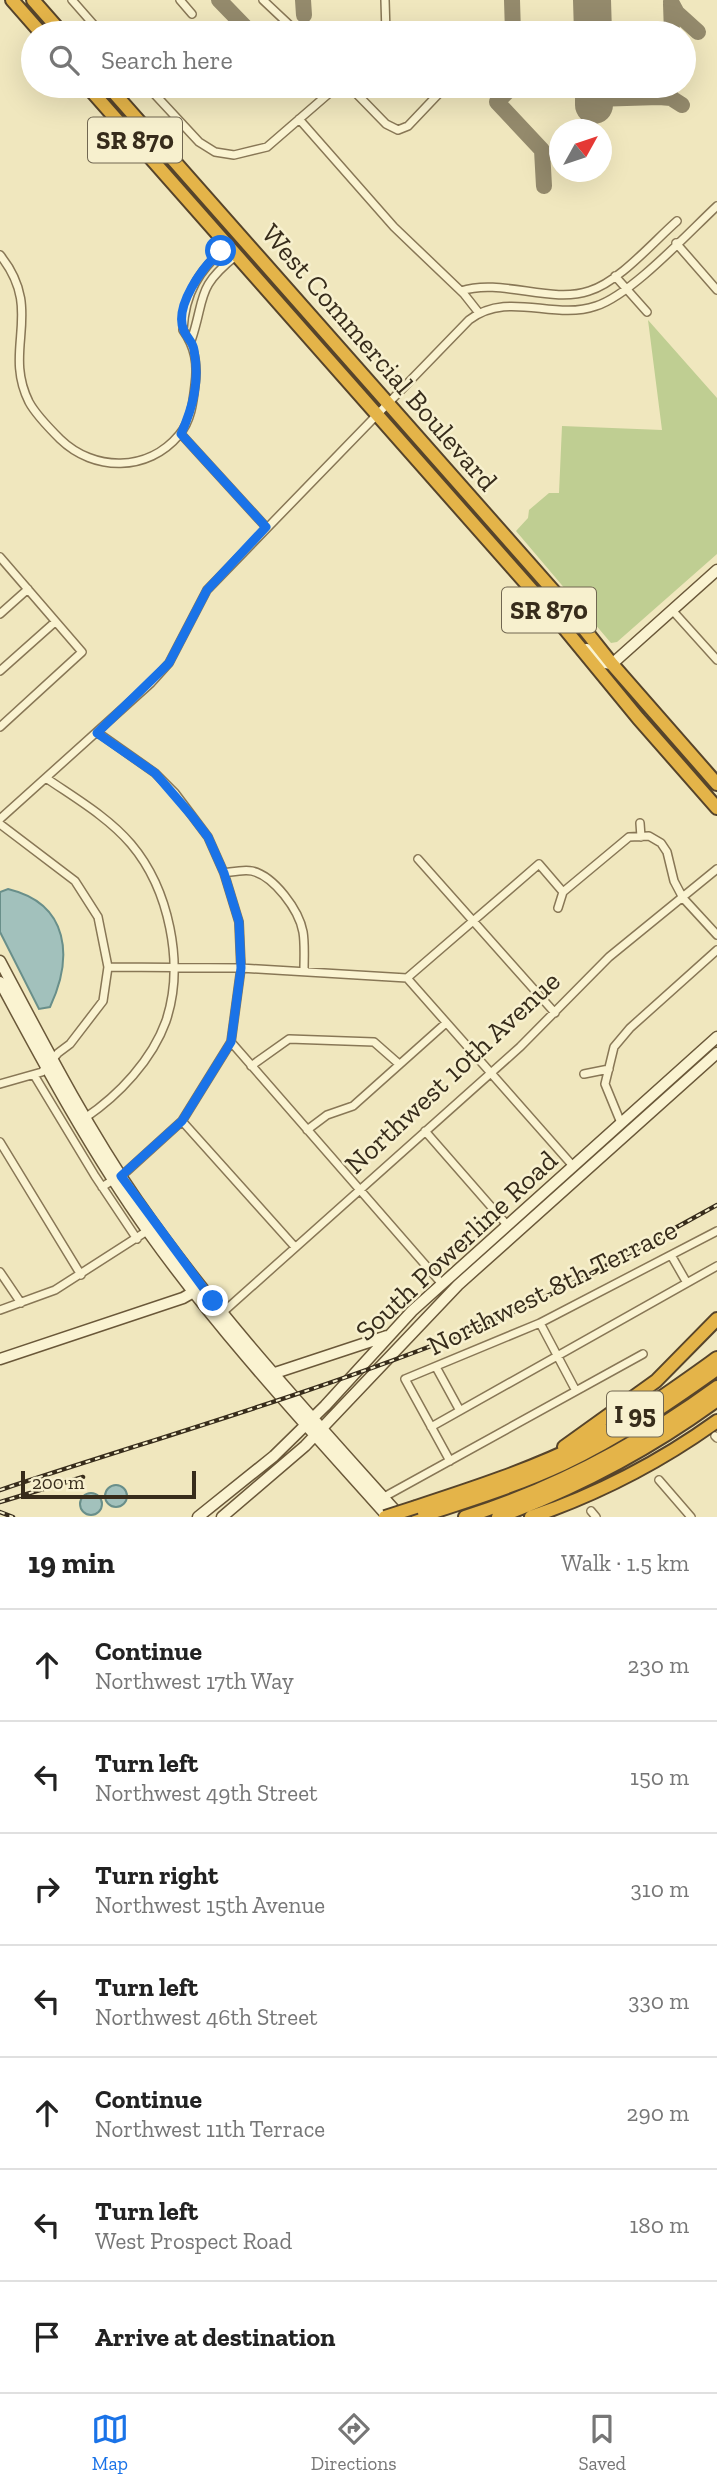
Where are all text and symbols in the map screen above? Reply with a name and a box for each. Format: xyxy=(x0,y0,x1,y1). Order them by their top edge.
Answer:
search box xyxy=(21,21,696,98)
icon: search xyxy=(45,41,83,79)
text: Search here xyxy=(101,44,233,76)
road number: SR 870 xyxy=(88,118,182,162)
north arrow xyxy=(549,119,612,182)
street label: West Commercial Boulevard xyxy=(255,217,505,498)
route start xyxy=(205,235,236,266)
road number: SR 870 xyxy=(502,588,596,632)
street label: Northwest 10th Avenue xyxy=(338,964,567,1181)
street label: South Powerline Road xyxy=(349,1143,564,1347)
street label: Northwest 8th Terrace xyxy=(422,1213,682,1362)
route end xyxy=(197,1285,228,1316)
road number: I 95 xyxy=(607,1392,663,1436)
scale bar xyxy=(21,1468,196,1500)
text: 200 m xyxy=(32,1471,84,1494)
text: 19 min xyxy=(28,1545,115,1581)
text: Walk · 1.5 km xyxy=(561,1549,689,1577)
text: Continue xyxy=(95,1635,202,1667)
icon: ahead xyxy=(28,1646,66,1684)
text: 230 m xyxy=(628,1651,689,1679)
text: Northwest 17th Way xyxy=(95,1667,294,1695)
text: Turn left xyxy=(95,1747,198,1779)
icon: left xyxy=(28,1758,66,1796)
text: 150 m xyxy=(630,1763,689,1791)
text: Northwest 49th Street xyxy=(95,1779,318,1807)
text: Turn right xyxy=(95,1859,218,1891)
icon: right xyxy=(28,1870,66,1908)
text: 310 m xyxy=(631,1875,689,1903)
text: Northwest 15th Avenue xyxy=(95,1891,325,1919)
text: Turn left xyxy=(95,1971,198,2003)
icon: left xyxy=(28,1982,66,2020)
text: 330 m xyxy=(628,1987,689,2015)
text: Northwest 46th Street xyxy=(95,2003,318,2031)
text: Continue xyxy=(95,2083,202,2115)
icon: ahead xyxy=(28,2094,66,2132)
text: 290 m xyxy=(627,2099,689,2127)
text: Northwest 11th Terrace xyxy=(95,2115,325,2143)
text: Turn left xyxy=(95,2195,198,2227)
icon: left xyxy=(28,2206,66,2244)
text: 180 m xyxy=(629,2211,689,2239)
text: West Prospect Road xyxy=(95,2227,292,2255)
icon: arrive xyxy=(28,2318,66,2356)
text: Arrive at destination xyxy=(95,2321,335,2353)
tab: Map xyxy=(91,2410,129,2475)
tab: Directions xyxy=(311,2410,397,2475)
tab: Saved xyxy=(578,2410,626,2475)

